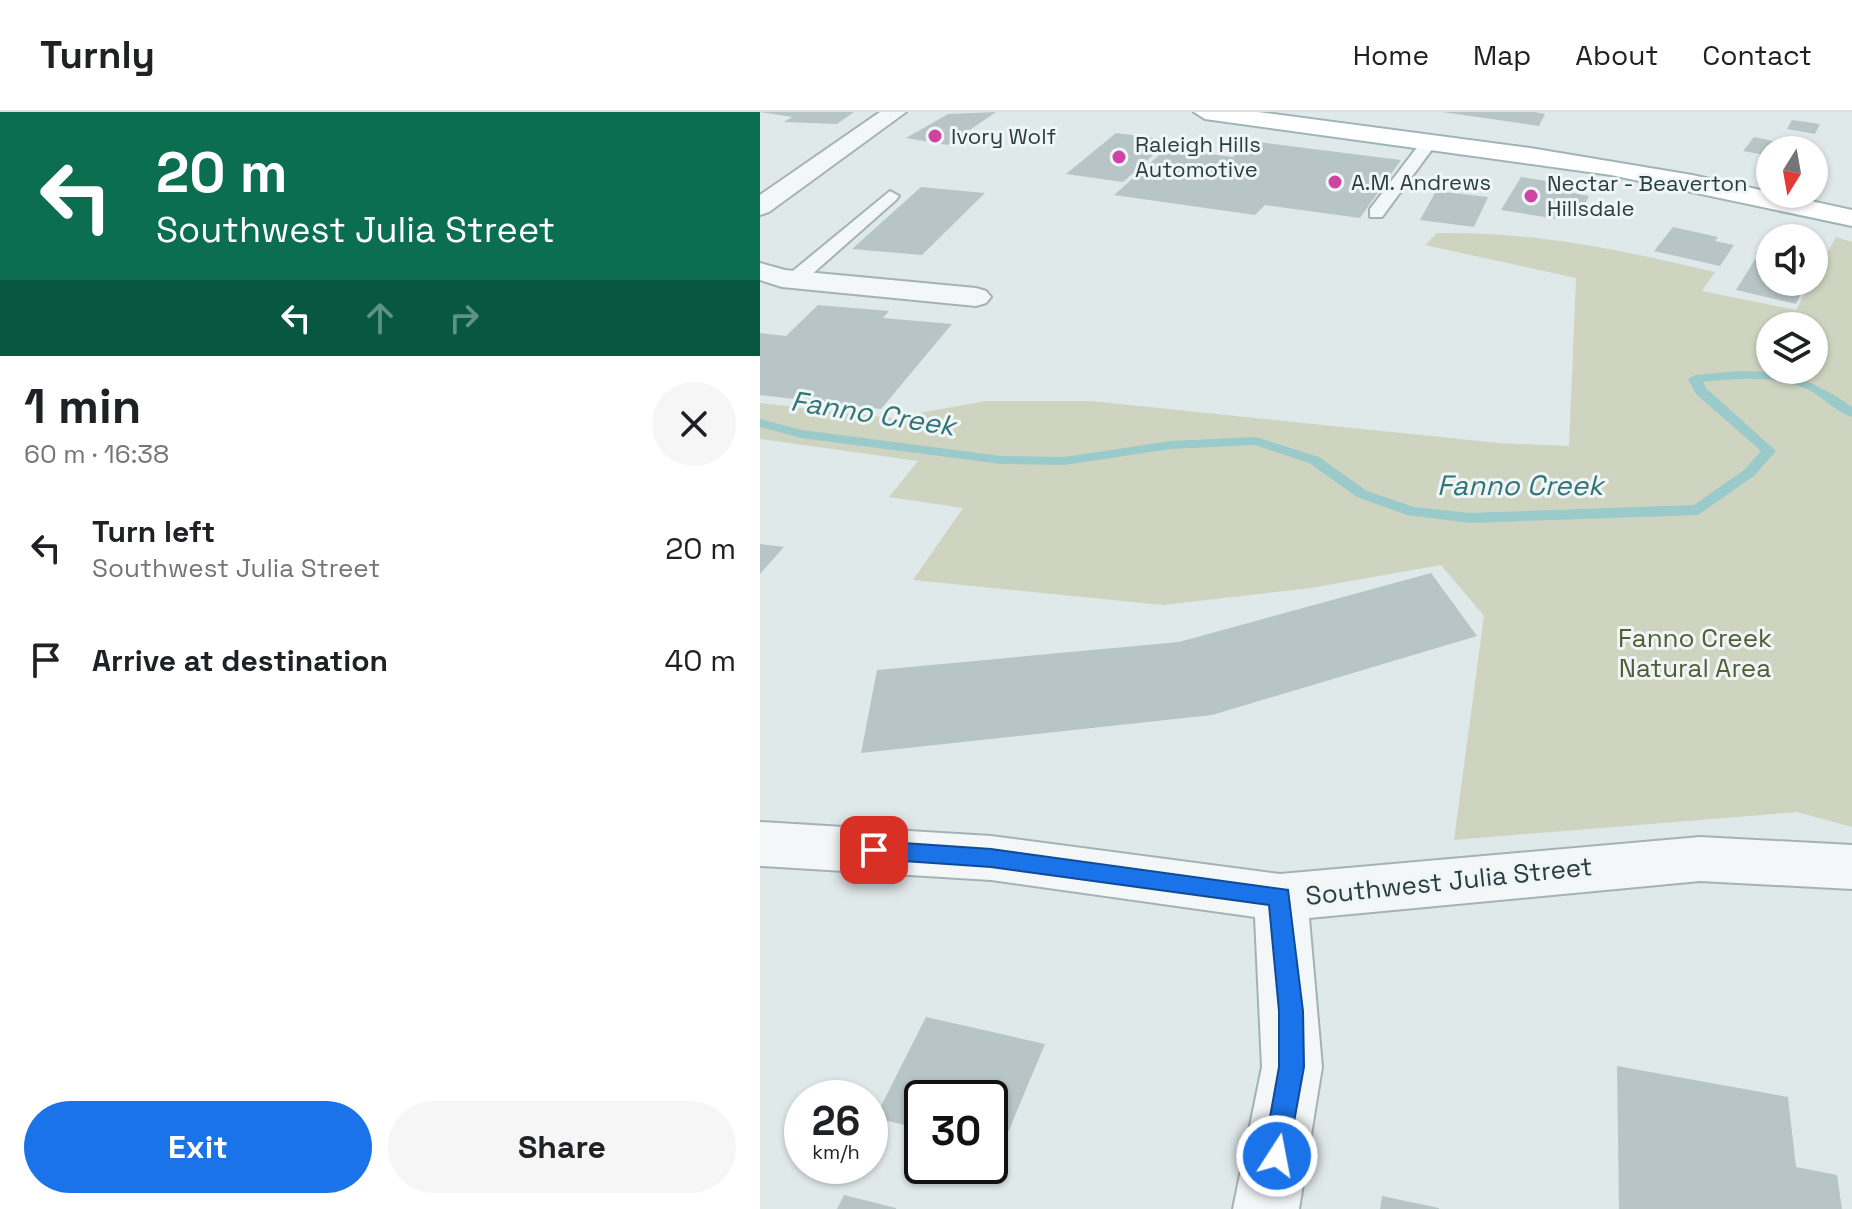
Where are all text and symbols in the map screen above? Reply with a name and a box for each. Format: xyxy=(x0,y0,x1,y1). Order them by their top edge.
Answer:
text: Turnly xyxy=(40,31,155,79)
text: Home xyxy=(1353,37,1429,73)
text: Map xyxy=(1473,37,1531,73)
text: About xyxy=(1575,37,1658,73)
text: Contact xyxy=(1702,37,1812,73)
place label: Ivory Wolf xyxy=(951,122,1057,150)
marker: Ivory Wolf xyxy=(926,127,944,145)
place label: Raleigh Hills Automotive xyxy=(1135,130,1261,183)
north arrow xyxy=(1756,136,1828,208)
map controls xyxy=(1756,136,1828,384)
text: 20 m xyxy=(156,137,288,208)
icon: left xyxy=(24,144,128,248)
marker: Raleigh Hills Automotive xyxy=(1110,148,1128,166)
place label: A.M. Andrews xyxy=(1351,168,1491,196)
place label: Nectar - Beaverton Hillsdale xyxy=(1547,169,1748,222)
marker: A.M. Andrews xyxy=(1326,173,1344,191)
marker: Nectar - Beaverton Hillsdale xyxy=(1522,187,1540,205)
text: Southwest Julia Street xyxy=(156,207,555,253)
button: sound xyxy=(1756,224,1828,296)
icon: left xyxy=(274,296,318,340)
icon: ahead xyxy=(358,296,402,340)
icon: right xyxy=(442,296,486,340)
button: layers xyxy=(1756,312,1828,384)
text: 1 min xyxy=(24,376,141,437)
button: close xyxy=(652,382,736,466)
water label: Fanno Creek xyxy=(788,382,961,444)
text: 60 m · 16:38 xyxy=(24,437,169,471)
water label: Fanno Creek xyxy=(1437,467,1606,503)
text: Turn left xyxy=(92,512,215,551)
icon: left xyxy=(24,526,68,570)
text: 20 m xyxy=(665,529,736,568)
text: Southwest Julia Street xyxy=(92,551,380,585)
park label: Fanno Creek Natural Area xyxy=(1618,621,1772,685)
icon: arrive xyxy=(24,638,68,682)
text: Arrive at destination xyxy=(92,641,388,680)
text: 40 m xyxy=(665,641,736,680)
pin xyxy=(840,816,908,884)
icon: arrive xyxy=(852,828,896,872)
street label: Southwest Julia Street xyxy=(1304,849,1594,913)
speed limit sign: 30 xyxy=(904,1080,1008,1184)
text: 26 xyxy=(812,1096,860,1147)
button: Exit xyxy=(24,1101,372,1193)
button: Share xyxy=(388,1101,736,1193)
position arrow xyxy=(1235,1114,1319,1198)
text: km/h xyxy=(812,1139,860,1165)

